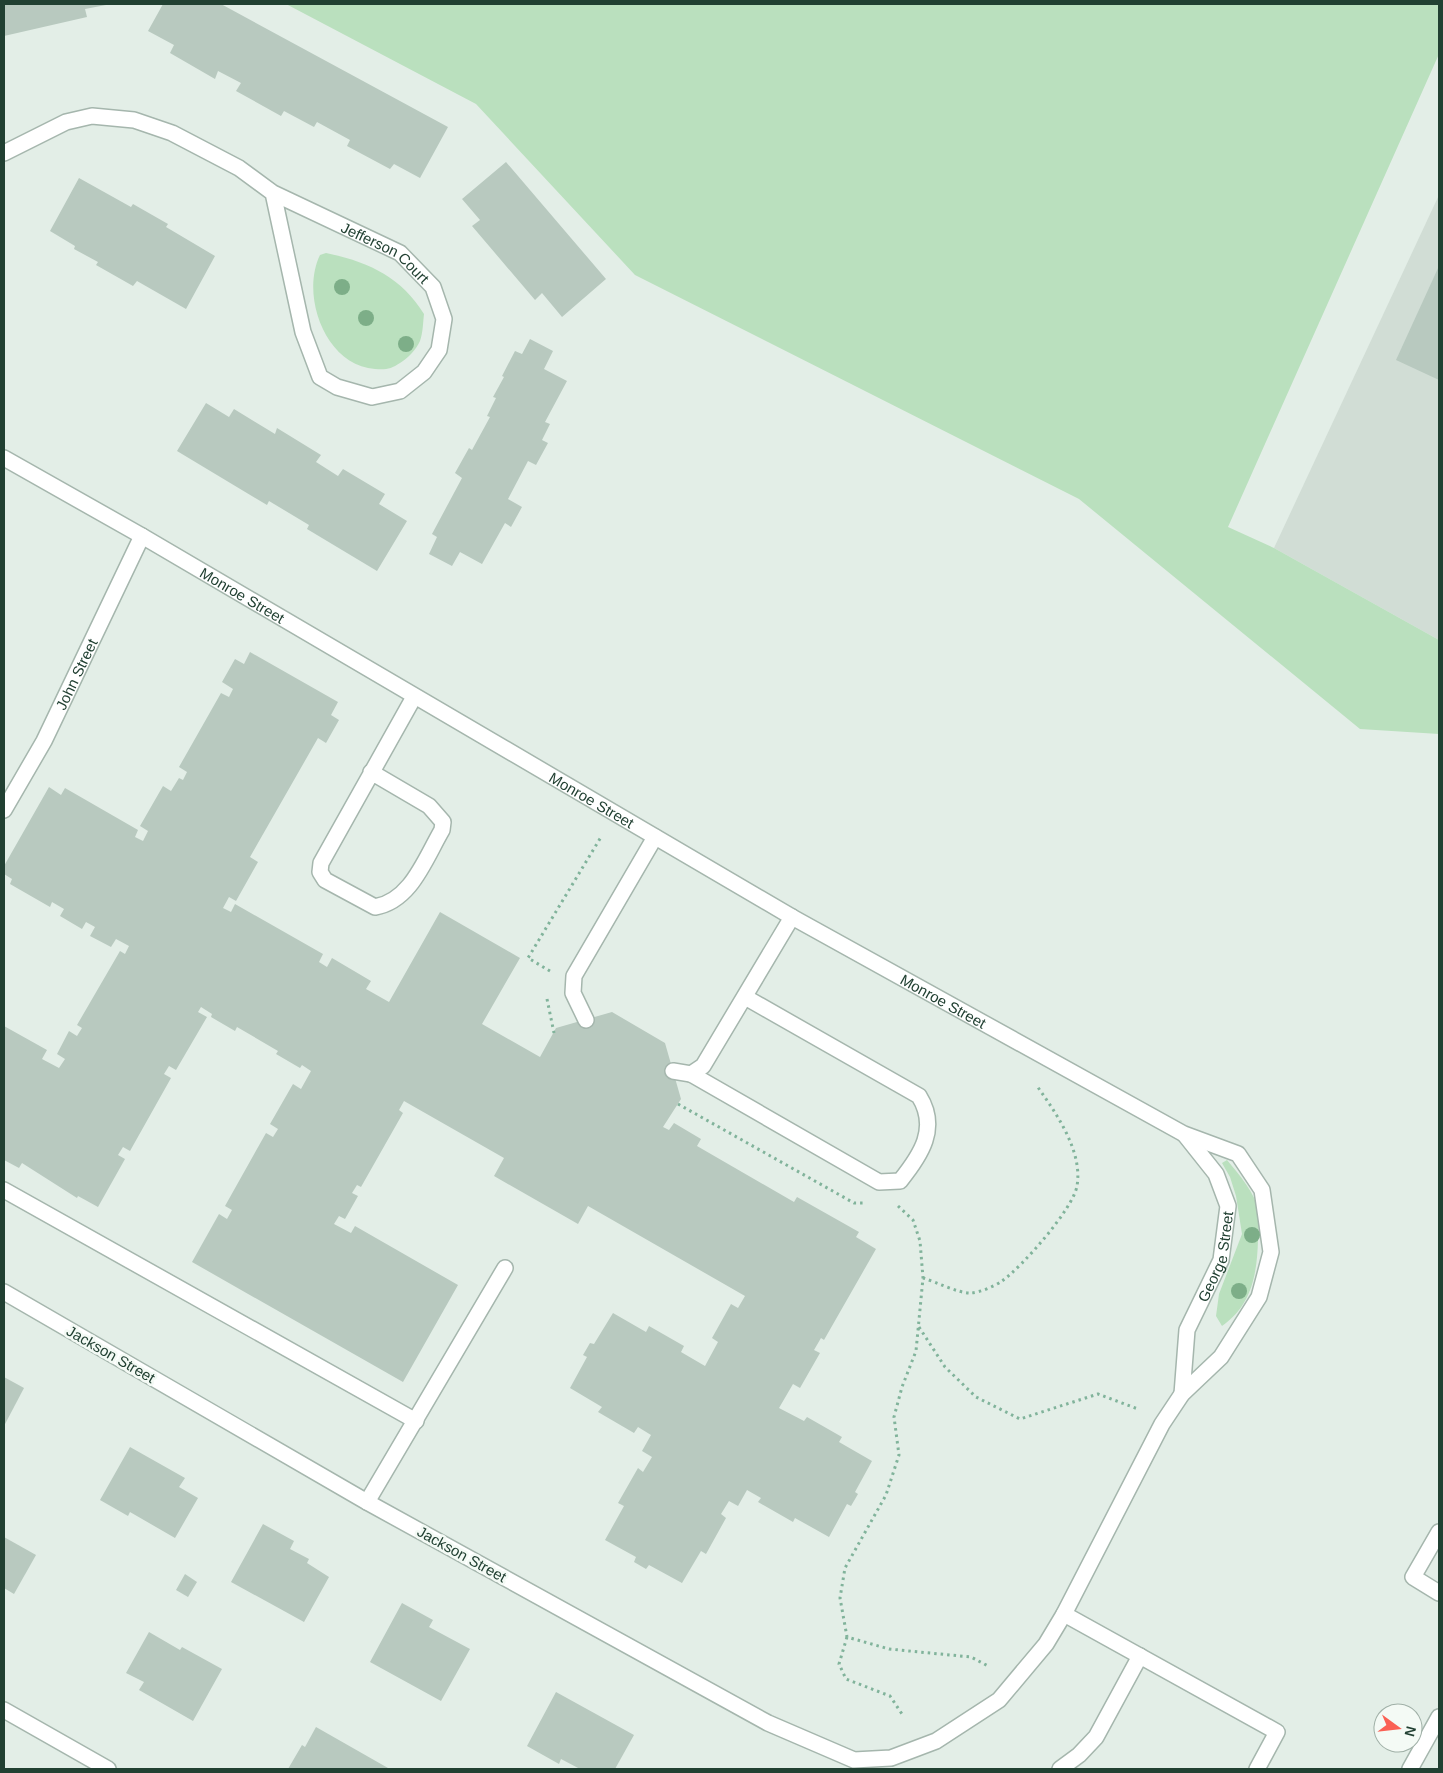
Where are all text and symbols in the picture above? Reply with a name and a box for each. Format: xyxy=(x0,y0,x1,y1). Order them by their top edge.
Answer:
street label: Jefferson Court xyxy=(339,218,434,287)
street label: Monroe Street xyxy=(197,564,289,627)
street label: John Street xyxy=(52,635,101,712)
street label: Monroe Street xyxy=(547,768,638,832)
street label: Monroe Street xyxy=(898,970,990,1032)
street label: George Street xyxy=(1194,1209,1236,1304)
street label: Jackson Street xyxy=(64,1322,159,1387)
street label: Jackson Street xyxy=(414,1523,510,1586)
north arrow xyxy=(1373,1703,1423,1753)
text: N xyxy=(1402,1724,1420,1738)

